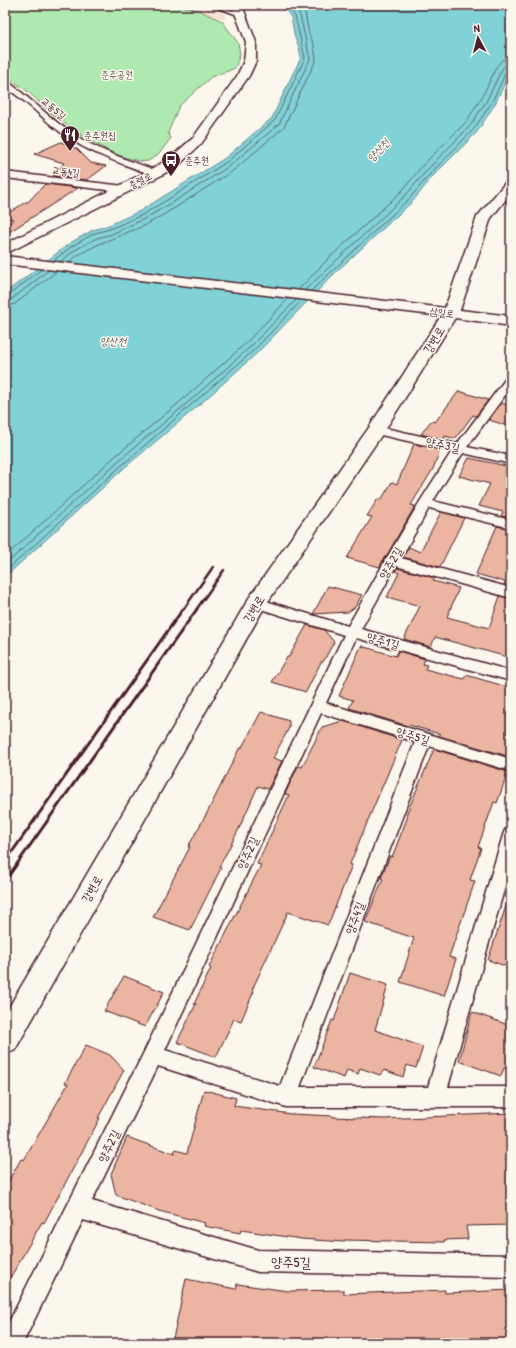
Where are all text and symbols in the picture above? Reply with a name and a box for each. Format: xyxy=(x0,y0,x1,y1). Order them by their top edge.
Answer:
north arrow xyxy=(458,18,498,58)
text: N xyxy=(473,21,481,35)
park label: 춘추공원 xyxy=(101,68,133,81)
street label: 교동5길 xyxy=(39,94,69,122)
restaurant icon: 춘추원집 xyxy=(59,124,81,152)
place label: 춘추원집 xyxy=(84,129,116,142)
water label: 양산천 xyxy=(364,135,393,164)
bus stop icon: 춘추원 xyxy=(160,149,182,177)
place label: 춘추원 xyxy=(185,154,209,167)
street label: 교동4길 xyxy=(51,163,81,180)
street label: 충렬로 xyxy=(127,169,154,192)
street label: 삼일로 xyxy=(429,304,455,321)
street label: 강변로 xyxy=(419,323,448,357)
water label: 양산천 xyxy=(100,334,127,348)
street label: 양주3길 xyxy=(425,433,462,456)
street label: 양주2길 xyxy=(375,543,407,582)
street label: 강변로 xyxy=(239,592,268,626)
street label: 양주1길 xyxy=(365,628,402,653)
street label: 양주5길 xyxy=(394,722,432,749)
street label: 양주2길 xyxy=(233,833,263,872)
street label: 강변로 xyxy=(77,872,106,906)
street label: 양주4길 xyxy=(341,899,369,936)
street label: 양주2길 xyxy=(93,1126,124,1165)
street label: 양주5길 xyxy=(271,1252,312,1271)

